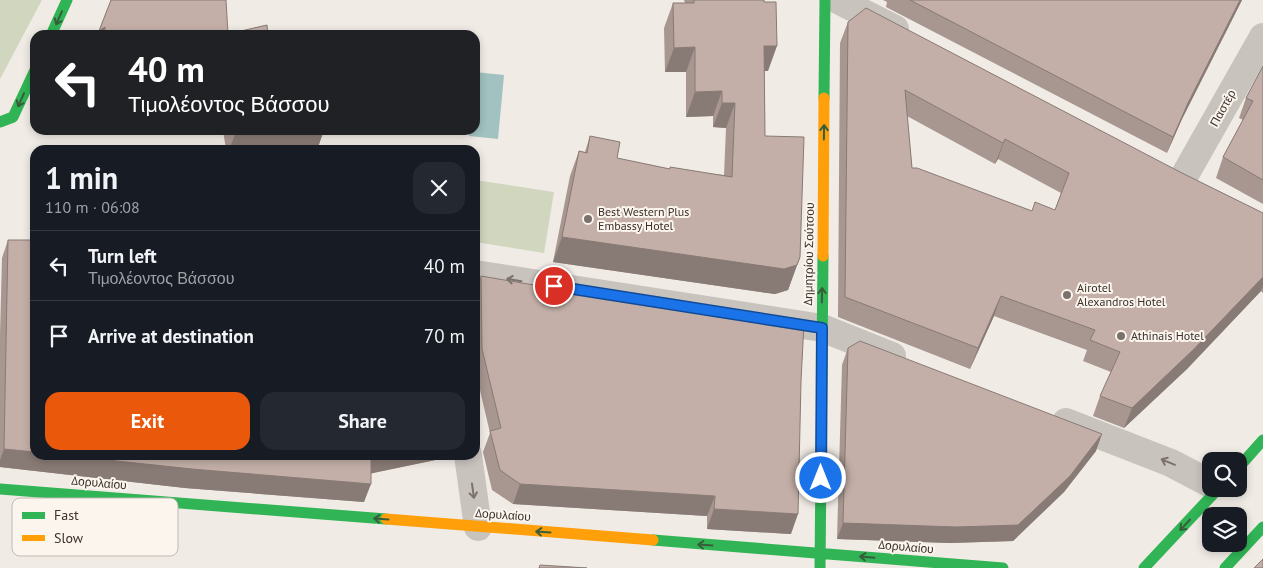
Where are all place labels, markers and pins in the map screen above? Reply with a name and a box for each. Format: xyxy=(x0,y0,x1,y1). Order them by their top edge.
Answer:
place label: Best Western Plus Embassy Hotel xyxy=(598,204,689,233)
marker: Best Western Plus Embassy Hotel xyxy=(582,213,594,225)
pin xyxy=(533,265,575,307)
place label: Airotel Alexandros Hotel xyxy=(1077,280,1166,309)
marker: Airotel Alexandros Hotel xyxy=(1061,289,1073,301)
place label: Athinais Hotel xyxy=(1131,328,1204,343)
marker: Athinais Hotel xyxy=(1115,330,1127,342)

